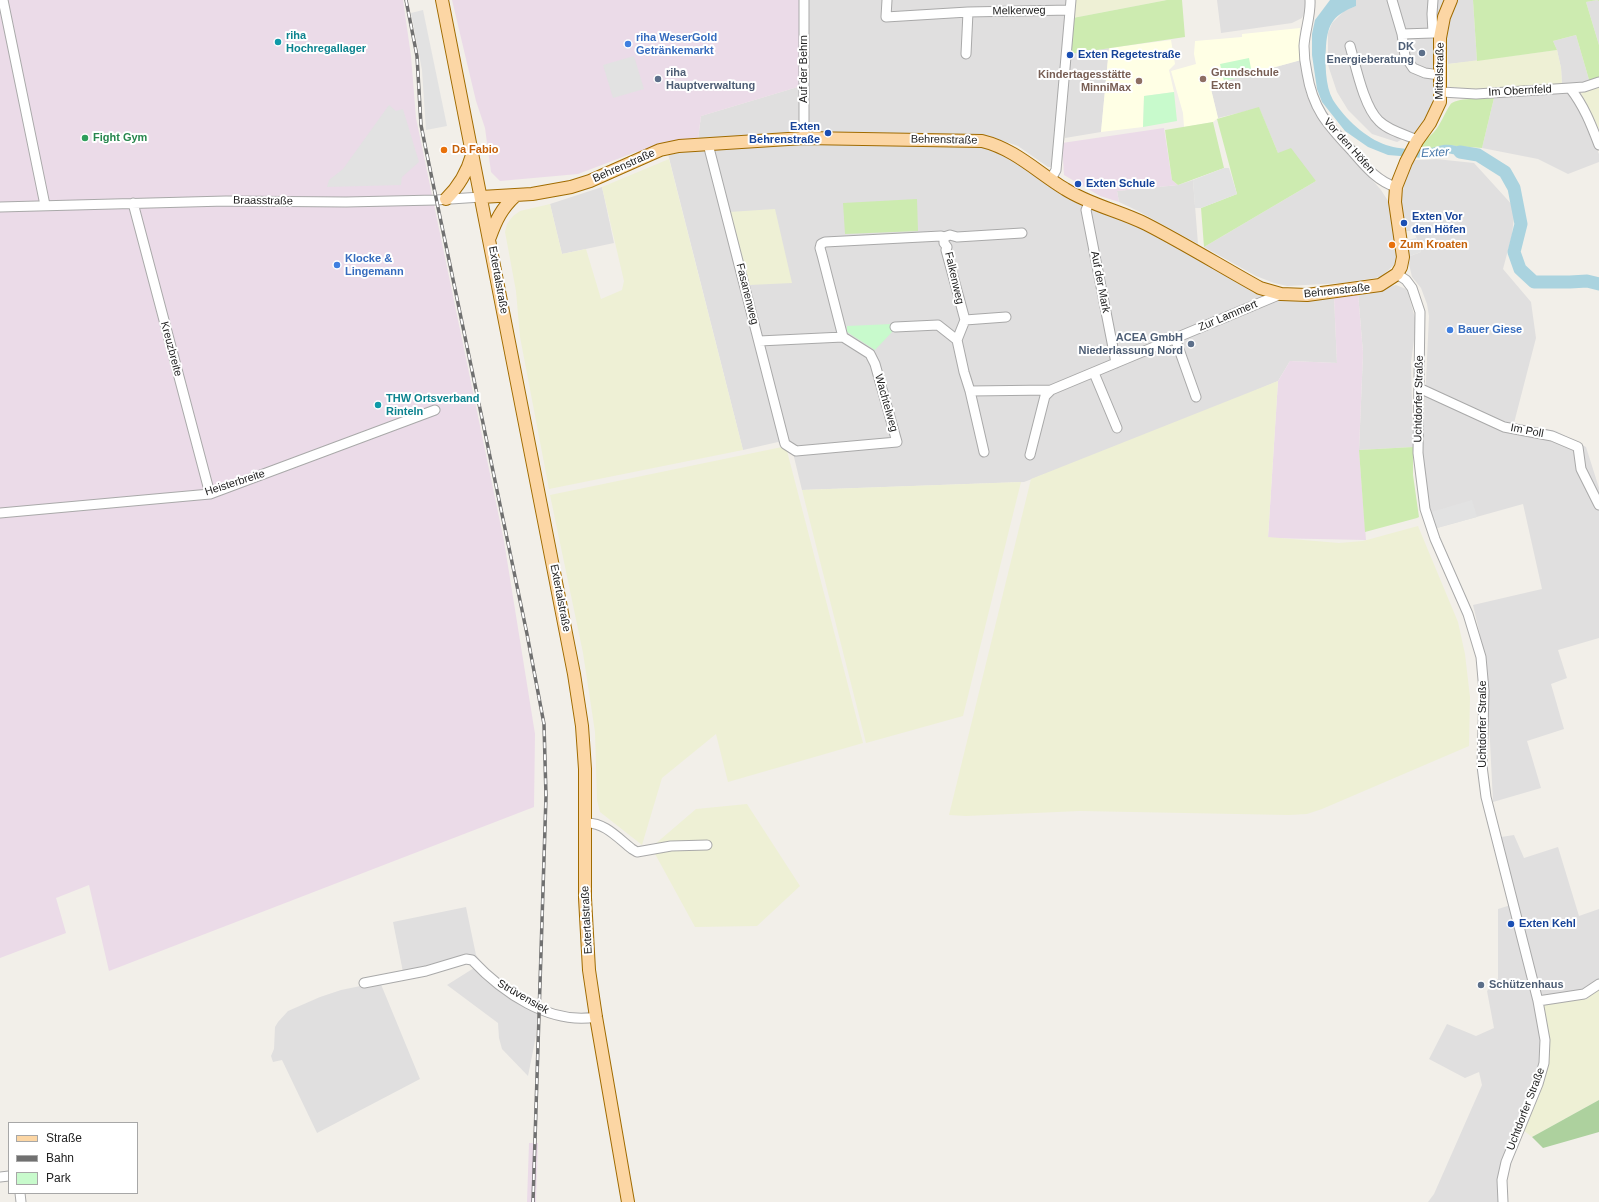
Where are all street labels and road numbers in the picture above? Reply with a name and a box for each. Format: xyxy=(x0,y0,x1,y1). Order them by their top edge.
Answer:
street label: Melkerweg xyxy=(992,4,1046,18)
street label: Auf der Behrn xyxy=(797,35,811,103)
street label: Mittelstraße xyxy=(1433,42,1447,100)
street label: Im Obernfeld xyxy=(1488,83,1552,99)
street label: Vor den Höfen xyxy=(1321,115,1377,177)
street label: Behrenstraße xyxy=(911,133,977,147)
street label: Behrenstraße xyxy=(591,146,657,186)
street label: Braasstraße xyxy=(233,194,293,208)
street label: Extertalstraße xyxy=(486,245,510,315)
street label: Auf der Mark xyxy=(1088,250,1112,314)
street label: Falkenweg xyxy=(942,251,966,305)
street label: Fasanenweg xyxy=(733,262,761,326)
street label: Behrenstraße xyxy=(1303,281,1371,301)
street label: Zur Lammert xyxy=(1196,298,1260,334)
street label: Kreuzbreite xyxy=(157,320,185,378)
street label: Uchtdorfer Straße xyxy=(1412,355,1426,443)
street label: Wachtelweg xyxy=(871,373,901,433)
street label: Im Poll xyxy=(1509,421,1545,441)
street label: Heisterbreite xyxy=(203,467,267,499)
street label: Extertalstraße xyxy=(547,563,573,633)
street label: Uchtdorfer Straße xyxy=(1476,680,1490,768)
street label: Extertalstraße xyxy=(579,885,595,955)
street label: Strüvensiek xyxy=(495,977,551,1017)
street label: Uchtdorfer Straße xyxy=(1504,1066,1548,1152)

